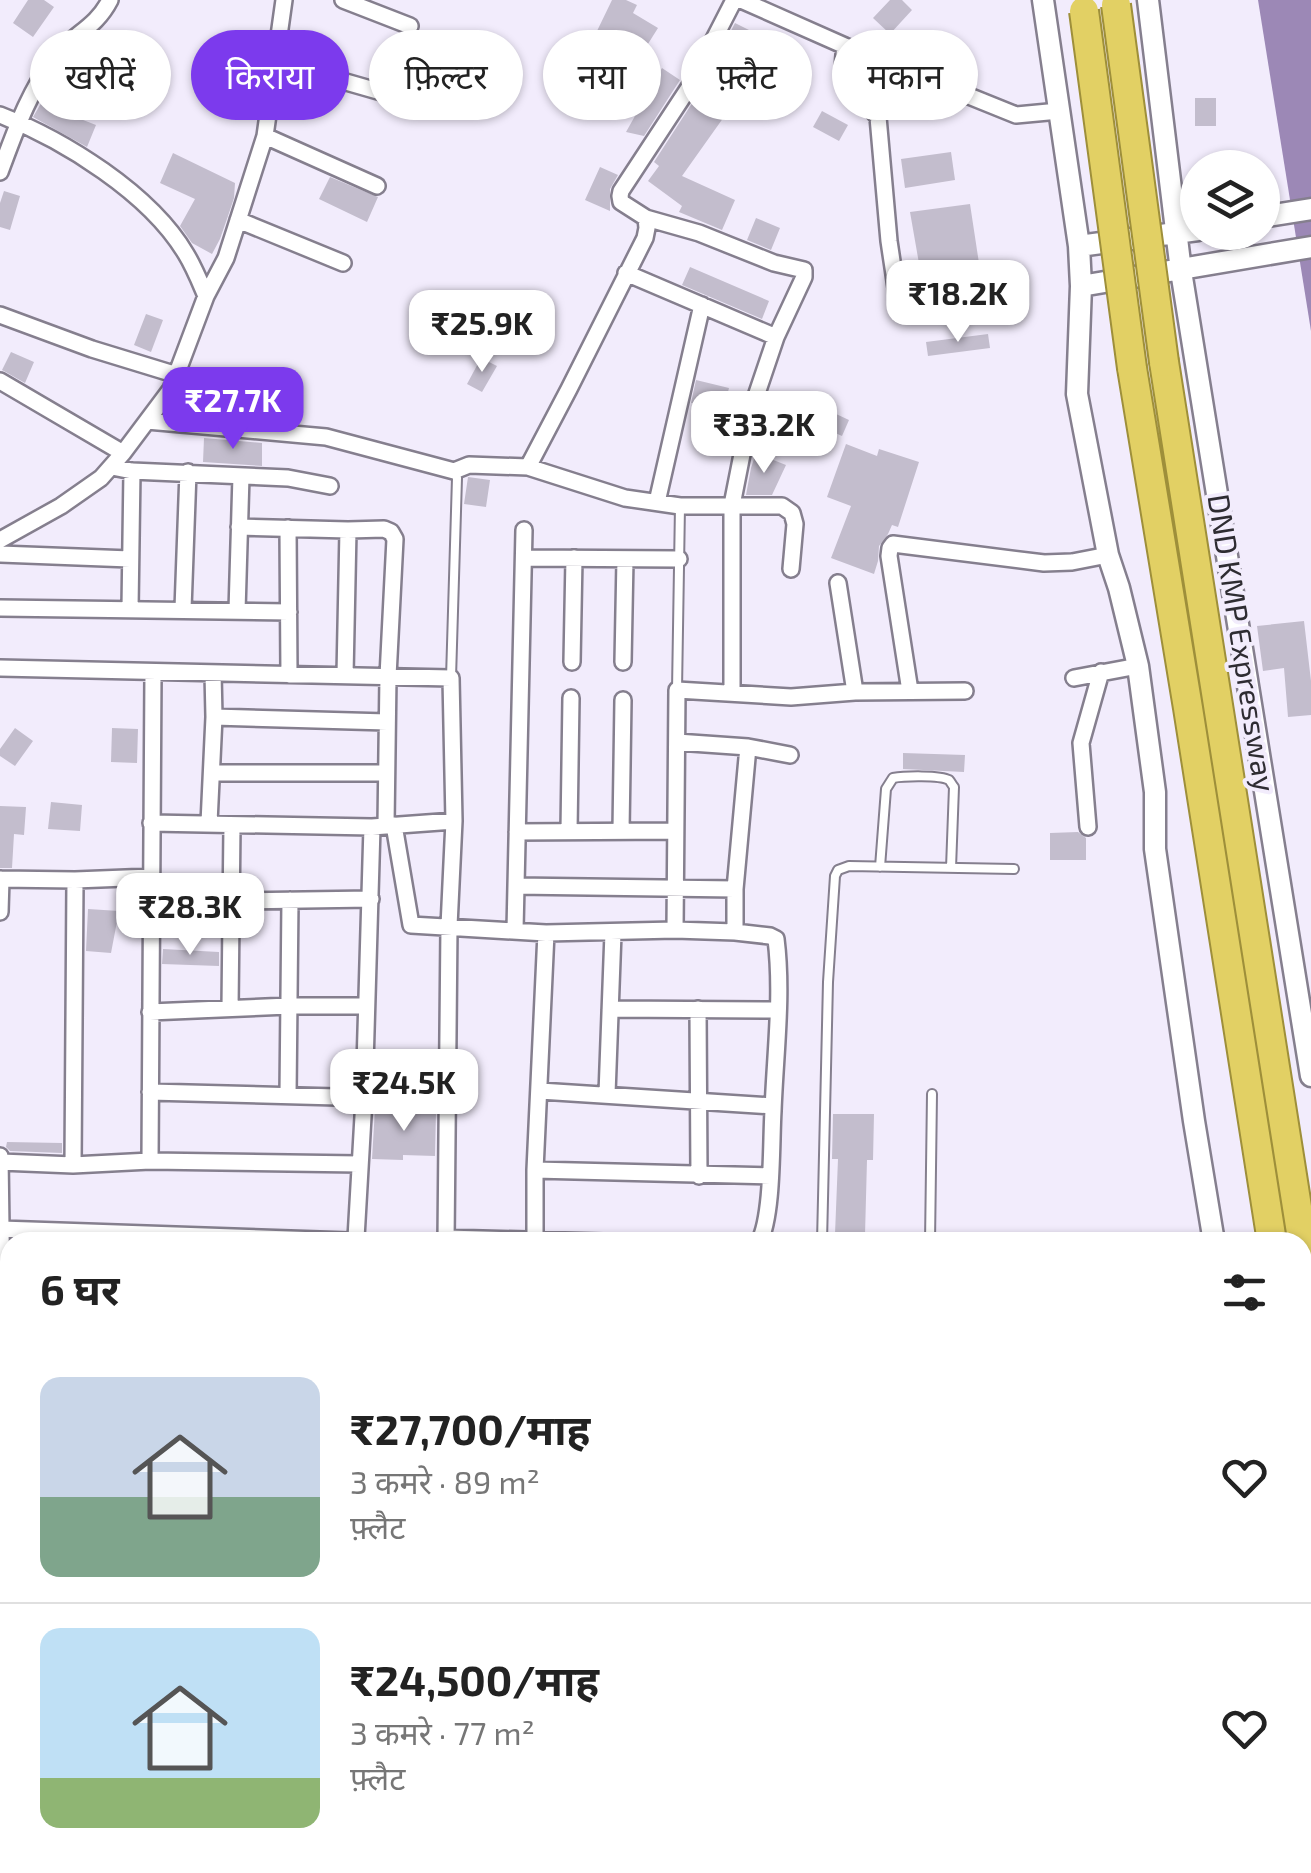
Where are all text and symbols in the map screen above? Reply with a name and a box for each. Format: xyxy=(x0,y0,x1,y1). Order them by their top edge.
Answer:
chip: खरीदें xyxy=(30,30,171,120)
chip: किराया xyxy=(191,30,349,120)
chip: फ़िल्टर xyxy=(369,30,523,120)
chip: नया xyxy=(543,30,661,120)
chip: फ़्लैट xyxy=(681,30,812,120)
chip: मकान xyxy=(832,30,978,120)
map controls xyxy=(1180,150,1280,250)
button: layers xyxy=(1180,150,1280,250)
pin: ₹18.2K xyxy=(877,260,1039,345)
text: ₹18.2K xyxy=(908,273,1008,311)
pin: ₹25.9K xyxy=(401,290,563,375)
text: ₹25.9K xyxy=(431,303,533,341)
pin: ₹27.7K xyxy=(152,367,314,452)
text: ₹27.7K xyxy=(184,380,282,418)
pin: ₹33.2K xyxy=(683,391,845,476)
text: ₹33.2K xyxy=(713,404,815,442)
street label: DND KMP Expressway xyxy=(1202,491,1284,794)
pin: ₹28.3K xyxy=(109,873,271,958)
text: ₹28.3K xyxy=(138,886,242,924)
pin: ₹24.5K xyxy=(323,1049,485,1134)
text: ₹24.5K xyxy=(352,1062,456,1100)
text: 6 घर xyxy=(40,1263,120,1313)
icon: filters xyxy=(1217,1265,1272,1320)
text: ₹27,700/माह xyxy=(350,1403,590,1453)
icon: home xyxy=(120,1417,240,1537)
icon: heart xyxy=(1217,1450,1272,1505)
text: 3 कमरे · 89 m² xyxy=(350,1462,540,1500)
text: फ़्लैट xyxy=(350,1507,405,1545)
text: ₹24,500/माह xyxy=(350,1654,599,1704)
icon: home xyxy=(120,1668,240,1788)
icon: heart xyxy=(1217,1701,1272,1756)
text: 3 कमरे · 77 m² xyxy=(350,1713,535,1751)
text: फ़्लैट xyxy=(350,1758,405,1796)

